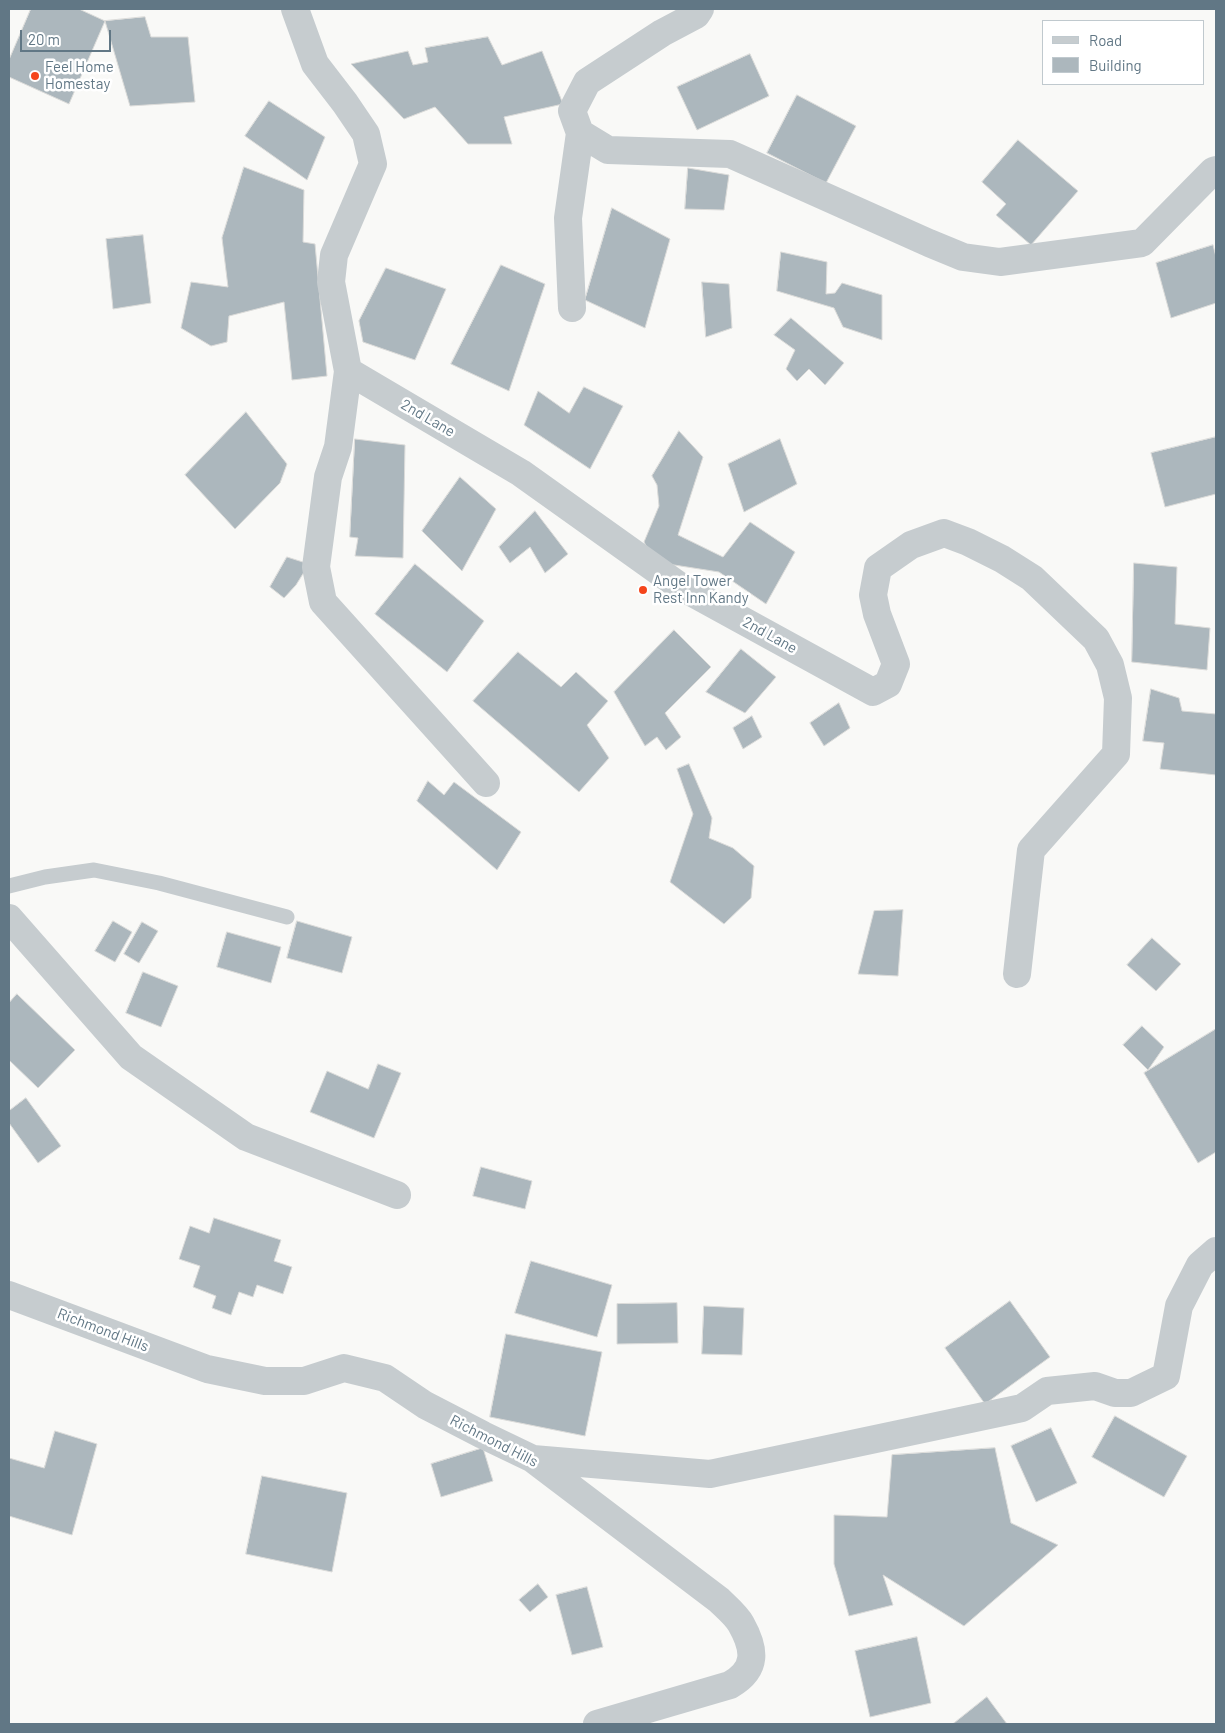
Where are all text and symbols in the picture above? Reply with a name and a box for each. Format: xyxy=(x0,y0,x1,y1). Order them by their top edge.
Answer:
scale bar xyxy=(22,20,114,52)
legend xyxy=(1042,20,1205,85)
text: 20 m xyxy=(28,30,60,48)
text: Road xyxy=(1089,31,1122,49)
text: Building xyxy=(1089,56,1142,74)
place label: Feel Home Homestay xyxy=(45,58,114,93)
marker: Feel Home Homestay xyxy=(29,70,41,82)
street label: 2nd Lane xyxy=(398,395,458,441)
place label: Angel Tower Rest Inn Kandy xyxy=(653,572,749,607)
marker: Angel Tower Rest Inn Kandy xyxy=(637,584,649,596)
street label: 2nd Lane xyxy=(740,613,800,657)
street label: Richmond Hills xyxy=(55,1304,151,1356)
street label: Richmond Hills xyxy=(447,1411,541,1471)

